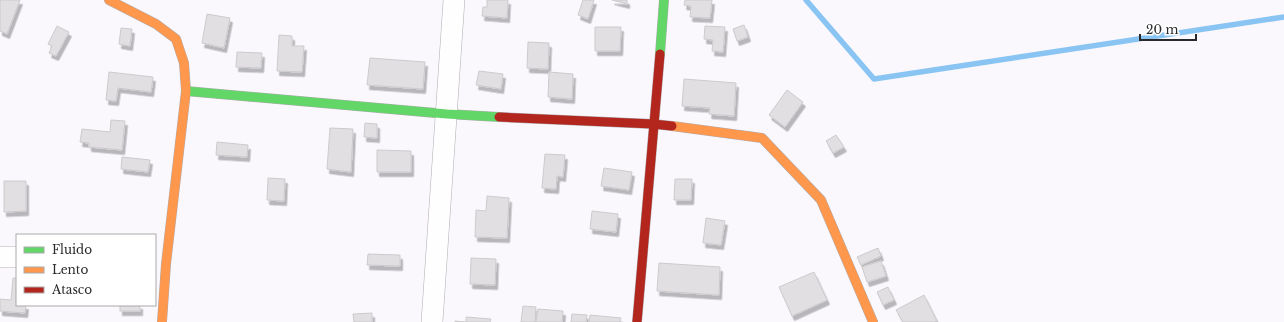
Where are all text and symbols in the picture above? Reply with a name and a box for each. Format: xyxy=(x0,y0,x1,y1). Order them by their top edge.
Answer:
scale bar xyxy=(1140,16,1196,42)
text: 20 m xyxy=(1146,22,1178,37)
legend xyxy=(16,234,156,306)
text: Fluido xyxy=(52,242,92,257)
text: Lento xyxy=(52,262,88,277)
text: Atasco xyxy=(51,282,92,297)

